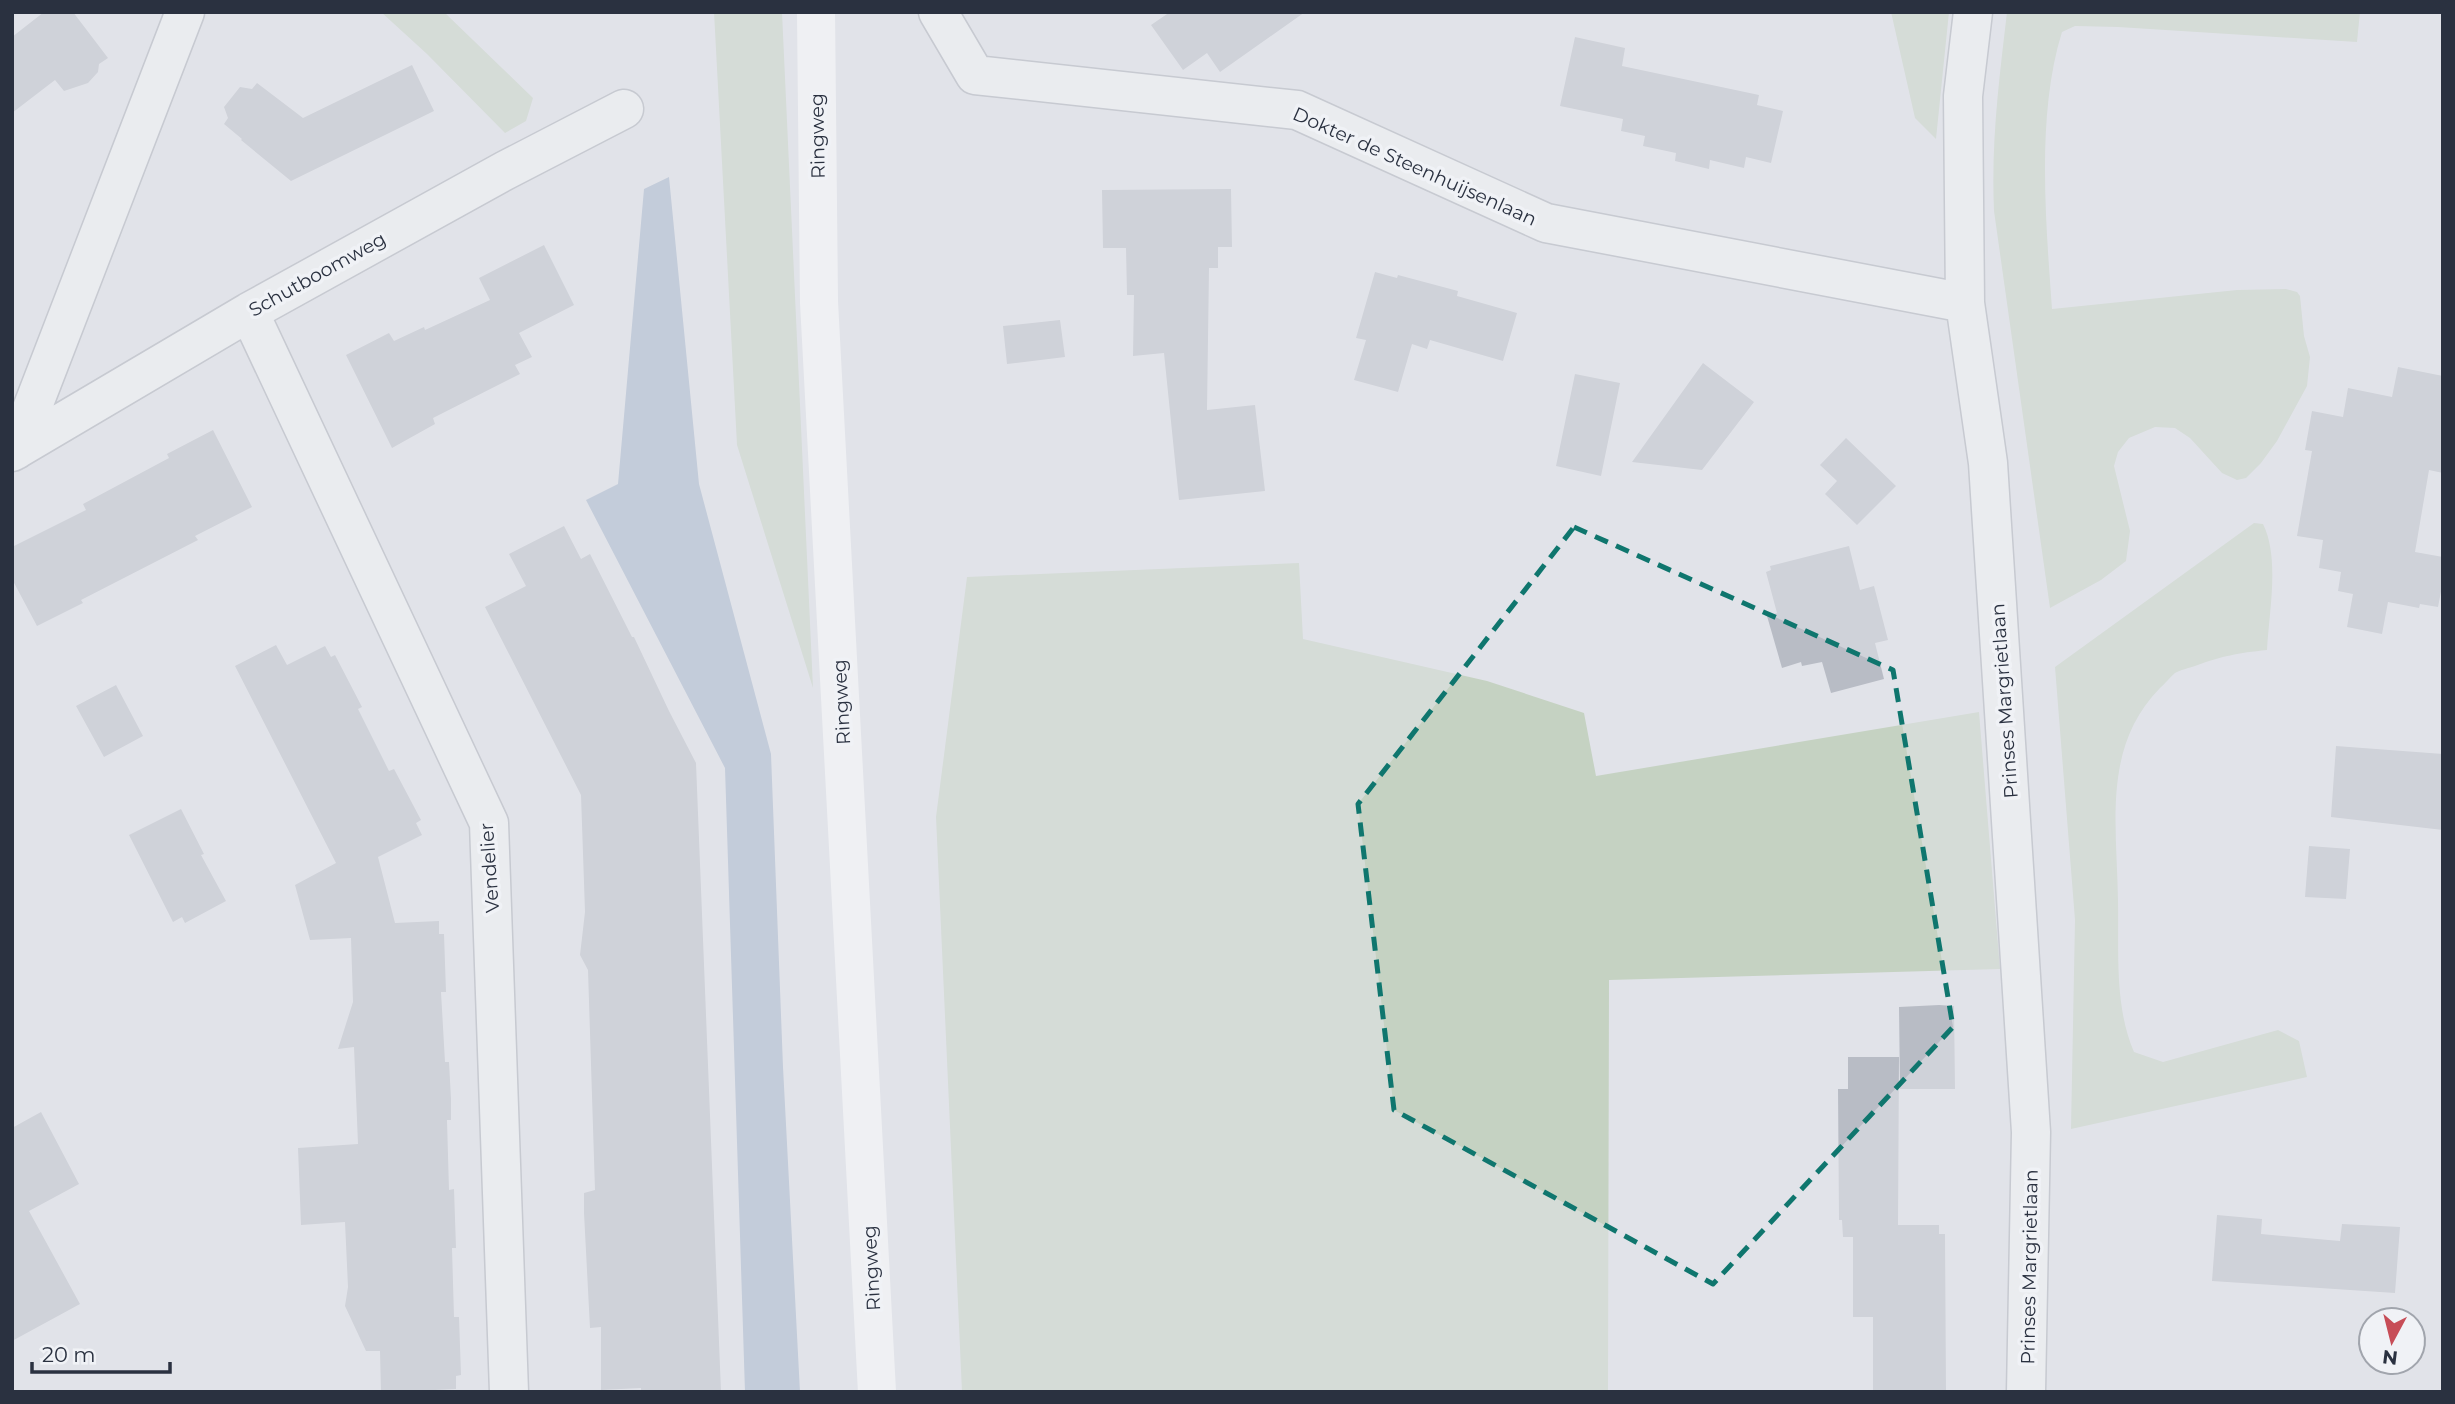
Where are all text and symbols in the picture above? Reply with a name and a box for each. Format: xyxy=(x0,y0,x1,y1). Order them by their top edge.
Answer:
street label: Ringweg xyxy=(805,93,830,179)
street label: Dokter de Steenhuijsenlaan xyxy=(1289,102,1540,231)
street label: Schutboomweg xyxy=(245,227,390,322)
street label: Prinses Margrietlaan xyxy=(1986,603,2023,799)
street label: Ringweg xyxy=(828,659,855,745)
street label: Vendelier xyxy=(475,822,504,914)
street label: Prinses Margrietlaan xyxy=(2016,1169,2043,1365)
street label: Ringweg xyxy=(858,1225,885,1311)
north arrow xyxy=(2357,1306,2427,1376)
scale bar xyxy=(32,1330,170,1374)
text: 20 m xyxy=(42,1342,96,1367)
text: N xyxy=(2381,1345,2399,1370)

